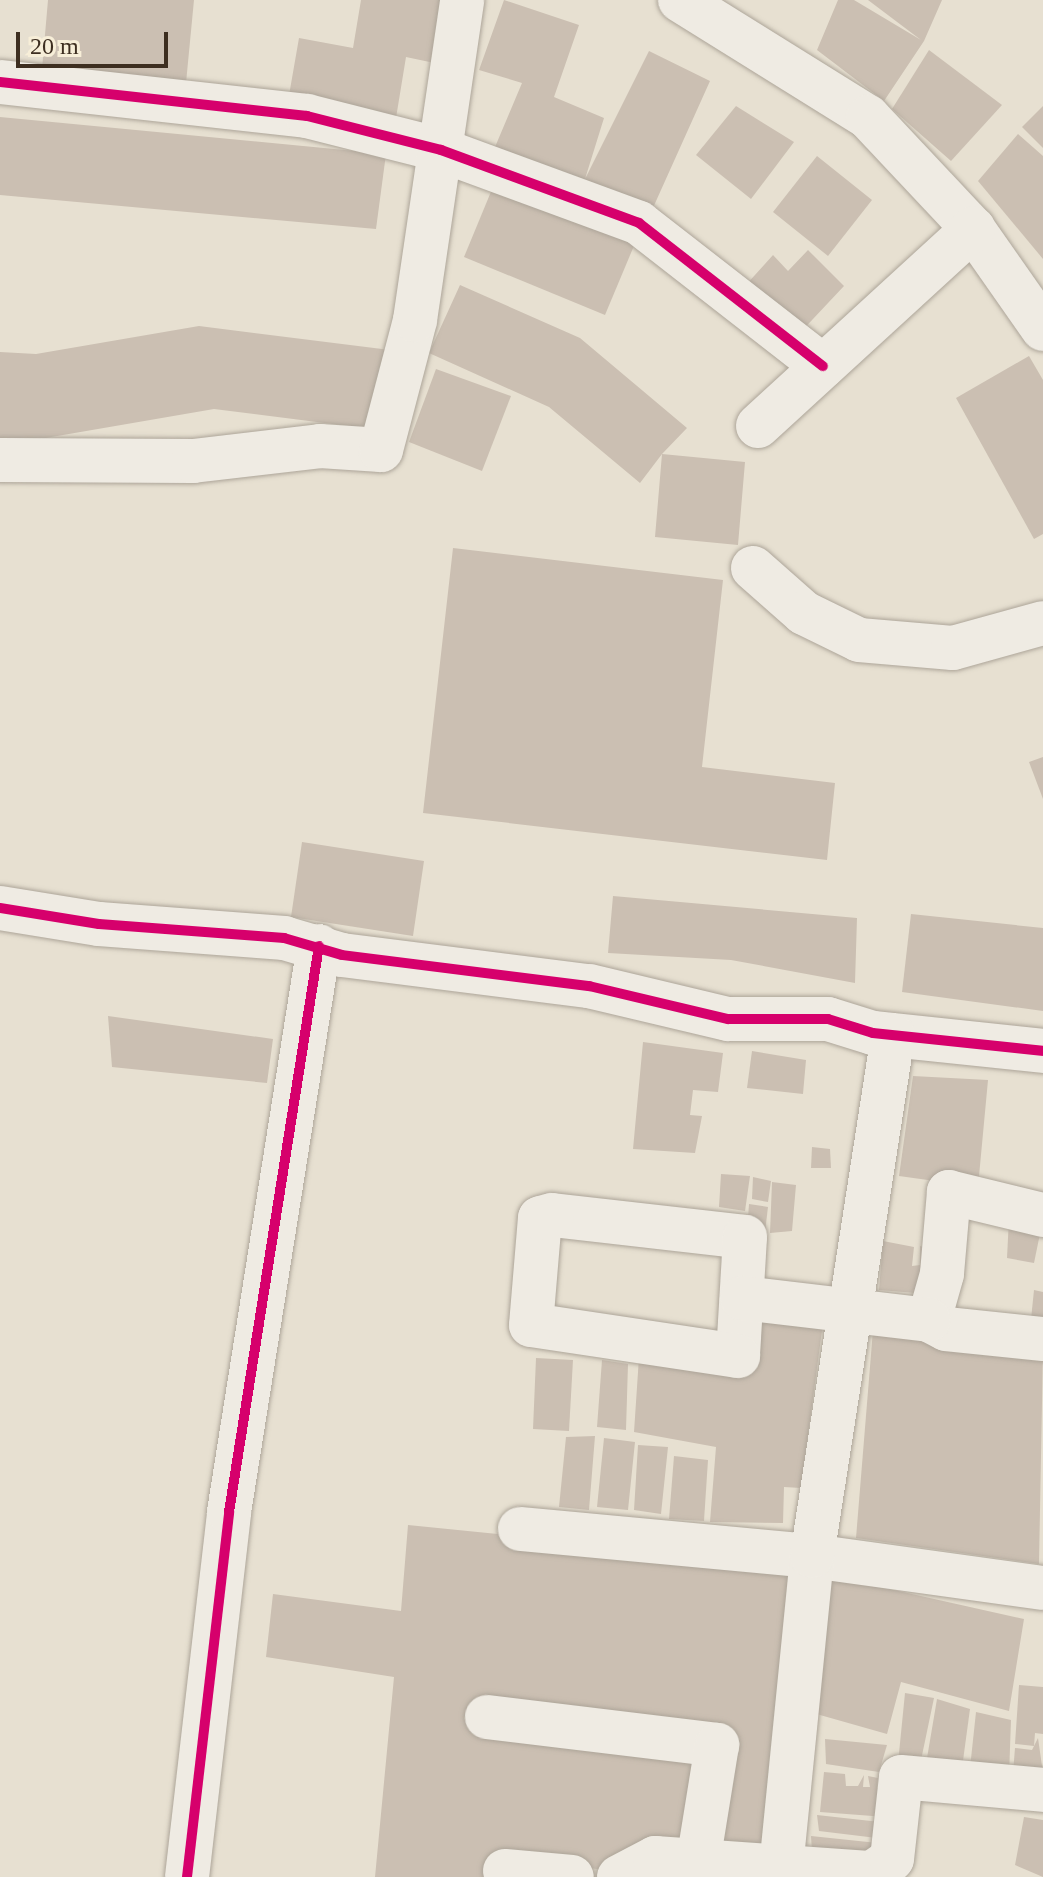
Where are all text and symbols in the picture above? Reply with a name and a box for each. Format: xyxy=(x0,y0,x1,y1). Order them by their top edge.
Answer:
scale bar xyxy=(20,16,172,66)
text: 20 m xyxy=(30,33,79,59)

